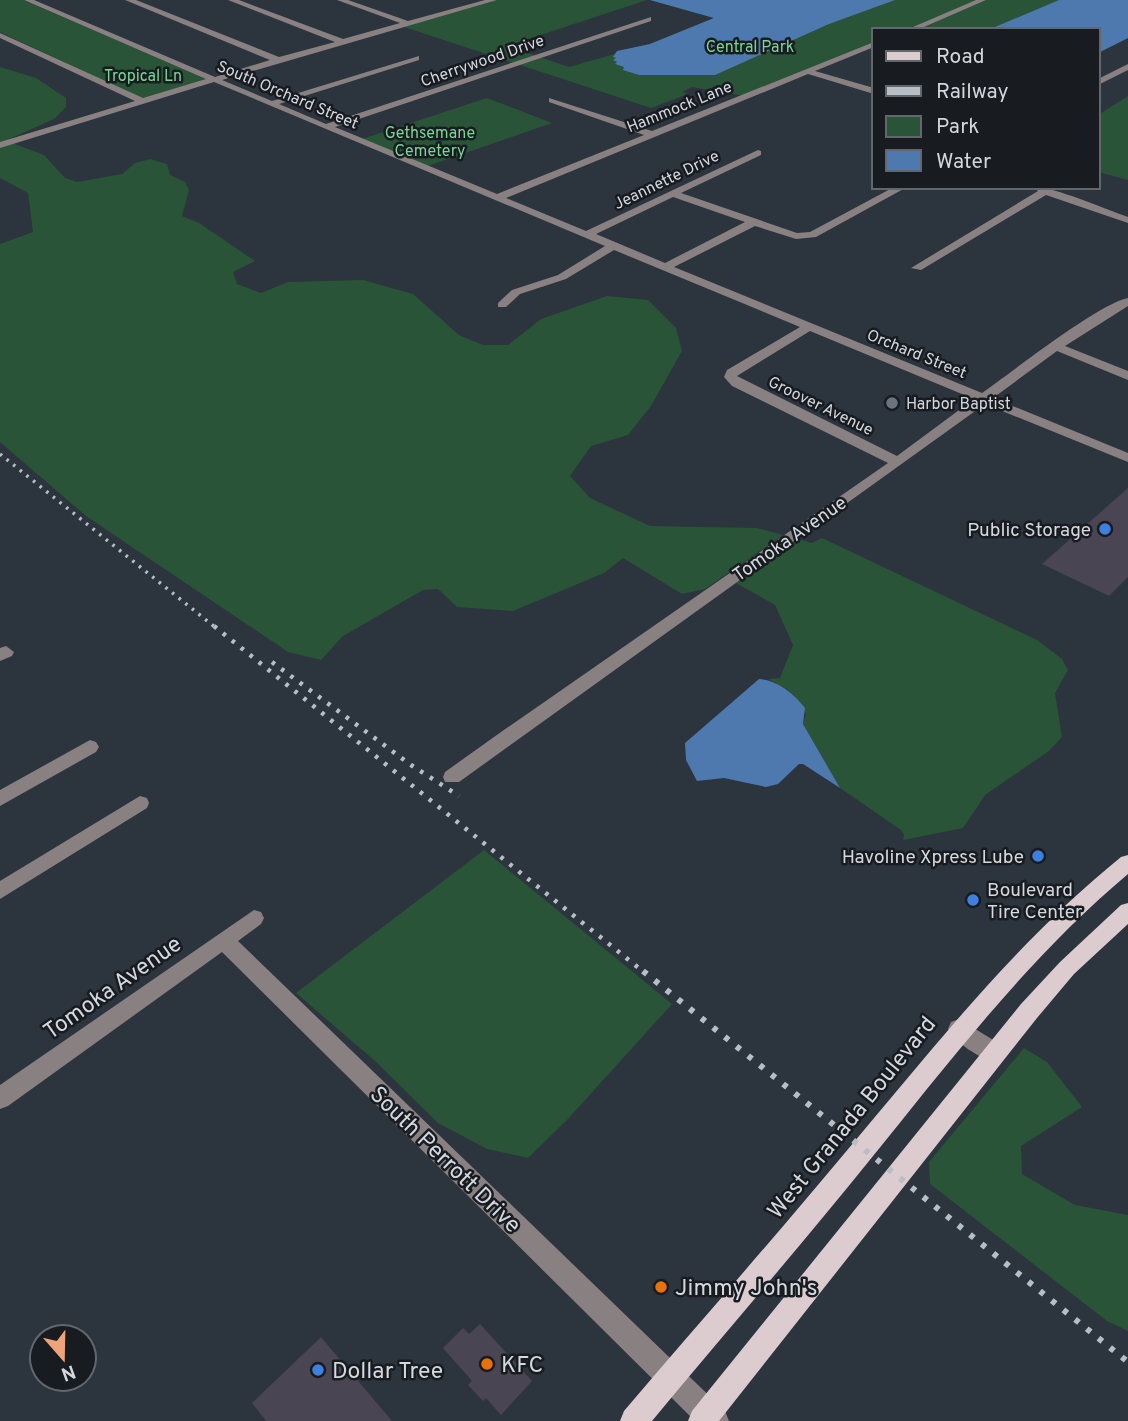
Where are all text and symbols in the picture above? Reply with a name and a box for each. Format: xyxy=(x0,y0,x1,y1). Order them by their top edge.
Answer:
legend xyxy=(872,28,1100,189)
street label: Cherrywood Drive xyxy=(418,31,547,92)
park label: Central Park xyxy=(706,38,794,58)
text: Road xyxy=(936,44,985,71)
street label: South Orchard Street xyxy=(214,57,361,135)
park label: Tropical Ln xyxy=(104,67,182,87)
street label: Hammock Lane xyxy=(624,78,735,138)
text: Railway xyxy=(936,79,1009,106)
text: Park xyxy=(936,114,979,141)
park label: Gethsemane Cemetery xyxy=(385,124,475,162)
street label: Jeannette Drive xyxy=(611,147,723,215)
text: Water xyxy=(936,149,991,176)
street label: Orchard Street xyxy=(863,326,969,384)
street label: Groover Avenue xyxy=(764,373,876,441)
marker: Harbor Baptist xyxy=(884,395,900,411)
place label: Harbor Baptist xyxy=(906,395,1011,415)
street label: Tomoka Avenue xyxy=(729,491,852,588)
place label: Public Storage xyxy=(967,519,1091,543)
marker: Public Storage xyxy=(1097,521,1113,537)
place label: Havoline Xpress Lube xyxy=(842,846,1024,870)
marker: Havoline Xpress Lube xyxy=(1030,848,1046,864)
place label: Boulevard Tire Center xyxy=(987,879,1083,925)
marker: Boulevard Tire Center xyxy=(965,892,981,908)
street label: Tomoka Avenue xyxy=(39,931,188,1047)
street label: West Granada Boulevard xyxy=(762,1011,944,1226)
street label: South Perrott Drive xyxy=(362,1081,526,1241)
place label: Jimmy John's xyxy=(675,1275,817,1304)
marker: Jimmy John's xyxy=(653,1279,669,1295)
north arrow xyxy=(28,1323,98,1393)
place label: KFC xyxy=(501,1352,543,1381)
marker: KFC xyxy=(479,1356,495,1372)
text: N xyxy=(58,1358,79,1386)
place label: Dollar Tree xyxy=(332,1358,443,1387)
marker: Dollar Tree xyxy=(310,1362,326,1378)

